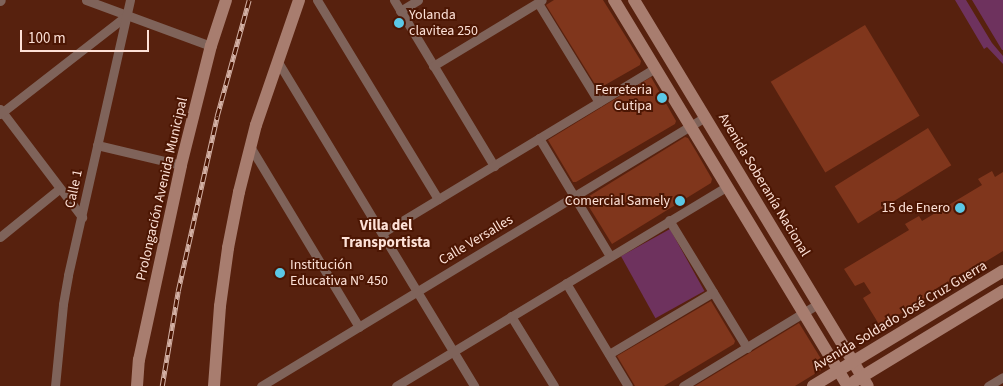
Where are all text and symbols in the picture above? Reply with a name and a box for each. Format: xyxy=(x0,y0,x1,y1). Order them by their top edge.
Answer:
place label: Yolanda clavitea 250 xyxy=(409,7,478,40)
marker: Yolanda clavitea 250 xyxy=(393,17,405,29)
scale bar xyxy=(22,20,151,52)
text: 100 m xyxy=(28,28,66,49)
place label: Ferreteria Cutipa xyxy=(595,82,652,114)
marker: Ferreteria Cutipa xyxy=(656,92,668,104)
street label: Prolongación Avenida Municipal xyxy=(133,96,191,282)
street label: Avenida Soberanía Nacional xyxy=(715,110,813,260)
street label: Calle 1 xyxy=(62,168,86,210)
place label: Comercial Samely xyxy=(565,193,670,209)
marker: Comercial Samely xyxy=(674,195,686,207)
place label: 15 de Enero xyxy=(881,200,950,216)
marker: 15 de Enero xyxy=(954,202,966,214)
street label: Calle Versalles xyxy=(436,211,516,269)
district label: Villa del Transportista xyxy=(342,216,430,251)
place label: Institución Educativa Nº 450 xyxy=(290,257,388,290)
street label: Avenida Soldado José Cruz Guerra xyxy=(810,257,990,375)
marker: Institución Educativa Nº 450 xyxy=(274,267,286,279)

